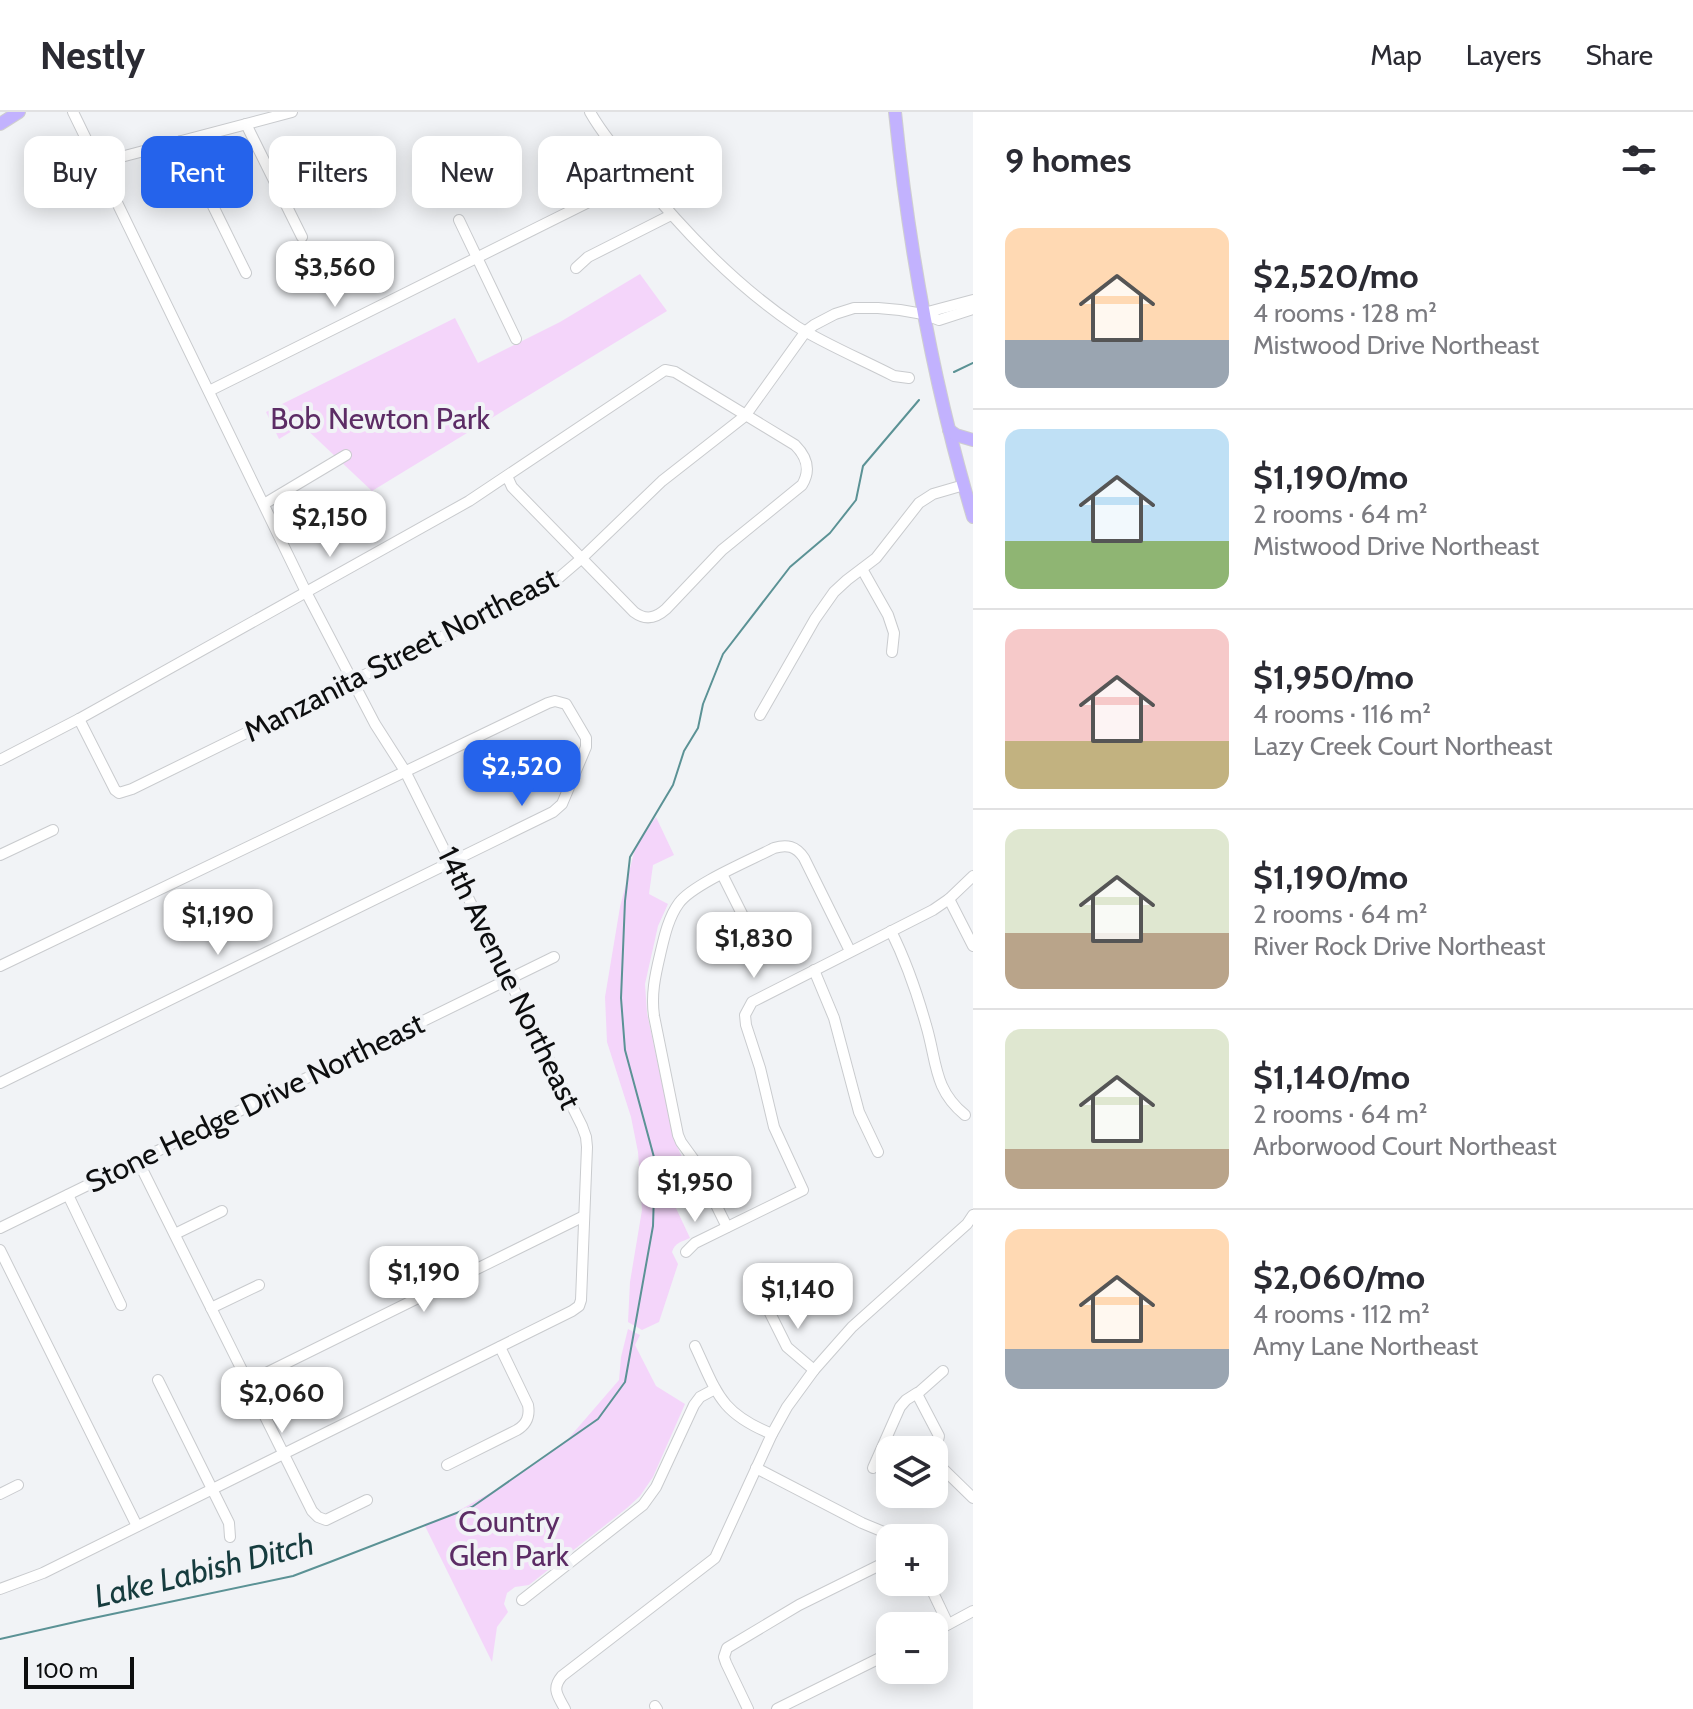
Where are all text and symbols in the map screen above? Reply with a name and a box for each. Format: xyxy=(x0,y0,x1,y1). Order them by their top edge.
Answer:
text: Nestly xyxy=(40,32,145,79)
text: Map xyxy=(1370,38,1422,72)
text: Layers xyxy=(1466,38,1541,72)
text: Share xyxy=(1585,38,1653,72)
chip: Buy xyxy=(24,136,125,208)
chip: Rent xyxy=(141,136,253,208)
chip: Filters xyxy=(269,136,396,208)
chip: New xyxy=(412,136,522,208)
chip: Apartment xyxy=(538,136,722,208)
icon: filters xyxy=(1617,138,1661,182)
text: 9 homes xyxy=(1005,139,1131,181)
pin: $3,560 xyxy=(270,241,400,309)
text: $3,560 xyxy=(294,251,376,283)
text: $2,520/mo xyxy=(1253,255,1419,297)
icon: home xyxy=(1069,260,1165,356)
text: 4 rooms · 128 m² xyxy=(1253,297,1437,329)
text: Mistwood Drive Northeast xyxy=(1253,329,1539,361)
park label: Bob Newton Park xyxy=(270,400,490,437)
text: $1,190/mo xyxy=(1253,456,1408,498)
icon: home xyxy=(1069,461,1165,557)
pin: $2,150 xyxy=(265,491,395,559)
text: 2 rooms · 64 m² xyxy=(1253,498,1428,530)
text: $2,150 xyxy=(292,501,368,533)
text: Mistwood Drive Northeast xyxy=(1253,530,1539,562)
street label: Manzanita Street Northeast xyxy=(238,559,564,750)
text: $1,950/mo xyxy=(1253,656,1414,698)
icon: home xyxy=(1069,661,1165,757)
text: 4 rooms · 116 m² xyxy=(1253,698,1431,730)
text: Lazy Creek Court Northeast xyxy=(1253,730,1553,762)
pin: $2,520 xyxy=(457,740,587,808)
text: $2,520 xyxy=(482,750,562,782)
street label: 14th Avenue Northeast xyxy=(430,840,589,1115)
text: $1,190/mo xyxy=(1253,856,1408,898)
icon: home xyxy=(1069,861,1165,957)
pin: $1,190 xyxy=(153,889,283,957)
text: 2 rooms · 64 m² xyxy=(1253,898,1428,930)
text: $1,190 xyxy=(182,899,254,931)
pin: $1,830 xyxy=(689,912,819,980)
text: $1,830 xyxy=(715,922,793,954)
text: River Rock Drive Northeast xyxy=(1253,930,1546,962)
street label: Stone Hedge Drive Northeast xyxy=(80,1004,430,1201)
text: $1,140/mo xyxy=(1253,1056,1410,1098)
icon: home xyxy=(1069,1061,1165,1157)
text: 2 rooms · 64 m² xyxy=(1253,1098,1428,1130)
text: Arborwood Court Northeast xyxy=(1253,1130,1557,1162)
pin: $1,950 xyxy=(630,1156,760,1224)
text: $1,950 xyxy=(656,1166,734,1198)
pin: $1,190 xyxy=(359,1246,489,1314)
text: $1,190 xyxy=(388,1256,460,1288)
text: $2,060/mo xyxy=(1253,1256,1425,1298)
icon: home xyxy=(1069,1261,1165,1357)
pin: $1,140 xyxy=(733,1263,863,1331)
text: $1,140 xyxy=(761,1273,835,1305)
text: 4 rooms · 112 m² xyxy=(1253,1298,1430,1330)
text: Amy Lane Northeast xyxy=(1253,1330,1478,1362)
pin: $2,060 xyxy=(217,1367,347,1435)
text: $2,060 xyxy=(239,1377,325,1409)
map controls xyxy=(876,1436,948,1684)
button: layers xyxy=(876,1436,948,1508)
park label: Country Glen Park xyxy=(449,1503,569,1574)
water label: Lake Labish Ditch xyxy=(90,1523,318,1616)
button: + xyxy=(876,1524,948,1596)
button: − xyxy=(876,1612,948,1684)
scale bar xyxy=(24,1653,134,1689)
text: 100 m xyxy=(36,1657,98,1684)

